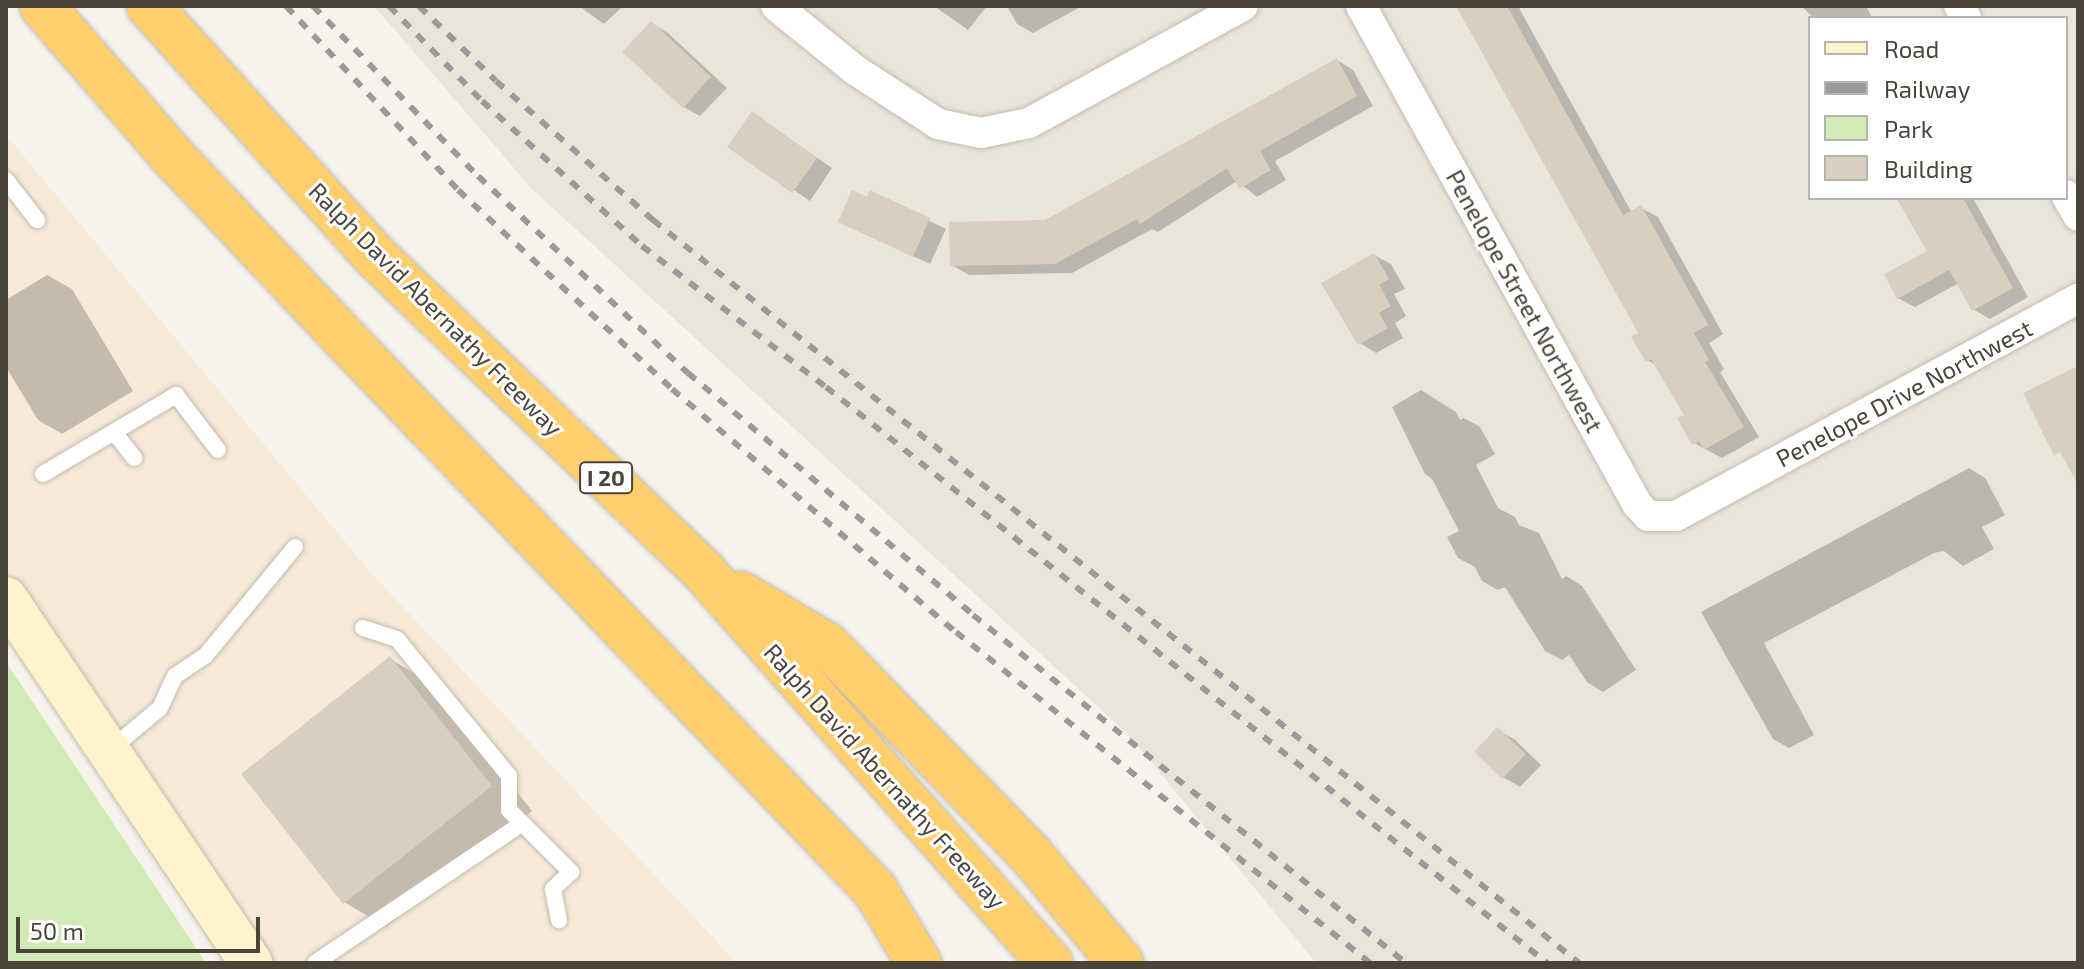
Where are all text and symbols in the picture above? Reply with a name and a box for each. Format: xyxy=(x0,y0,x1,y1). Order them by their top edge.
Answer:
legend xyxy=(1808,16,2068,200)
text: Road xyxy=(1884,34,1939,63)
text: Railway xyxy=(1884,74,1970,103)
text: Park xyxy=(1884,114,1933,143)
text: Building xyxy=(1884,154,1973,183)
street label: Penelope Street Northwest xyxy=(1441,165,1609,437)
street label: Ralph David Abernathy Freeway xyxy=(303,176,569,442)
street label: Penelope Drive Northwest xyxy=(1771,313,2037,473)
road number: I 20 xyxy=(578,460,634,496)
street label: Ralph David Abernathy Freeway xyxy=(758,637,1012,915)
scale bar xyxy=(20,901,264,951)
text: 50 m xyxy=(30,916,84,945)

